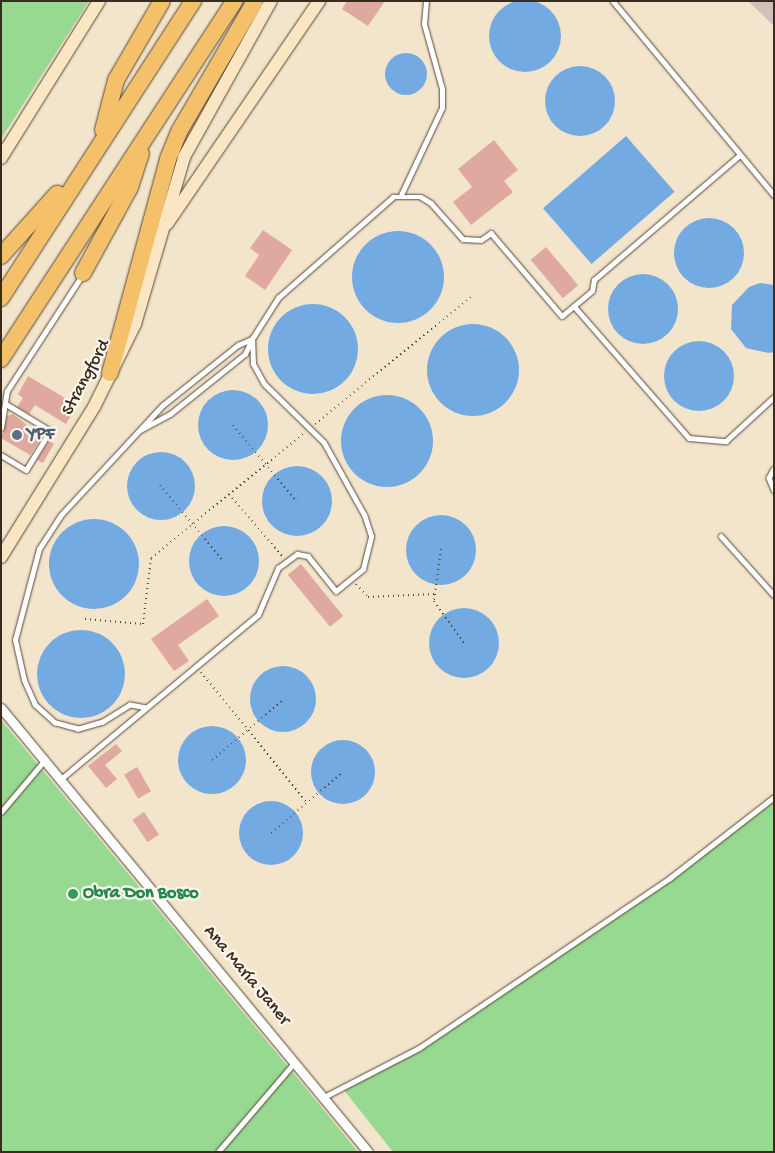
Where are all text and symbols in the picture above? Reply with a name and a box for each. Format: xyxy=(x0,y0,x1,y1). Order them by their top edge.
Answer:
street label: Strangford xyxy=(58,336,116,420)
place label: YPF xyxy=(27,424,55,446)
marker: YPF xyxy=(11,429,23,441)
place label: Obra Don Bosco xyxy=(83,883,198,905)
marker: Obra Don Bosco xyxy=(67,888,79,900)
street label: Ana María Janer xyxy=(198,921,294,1031)

